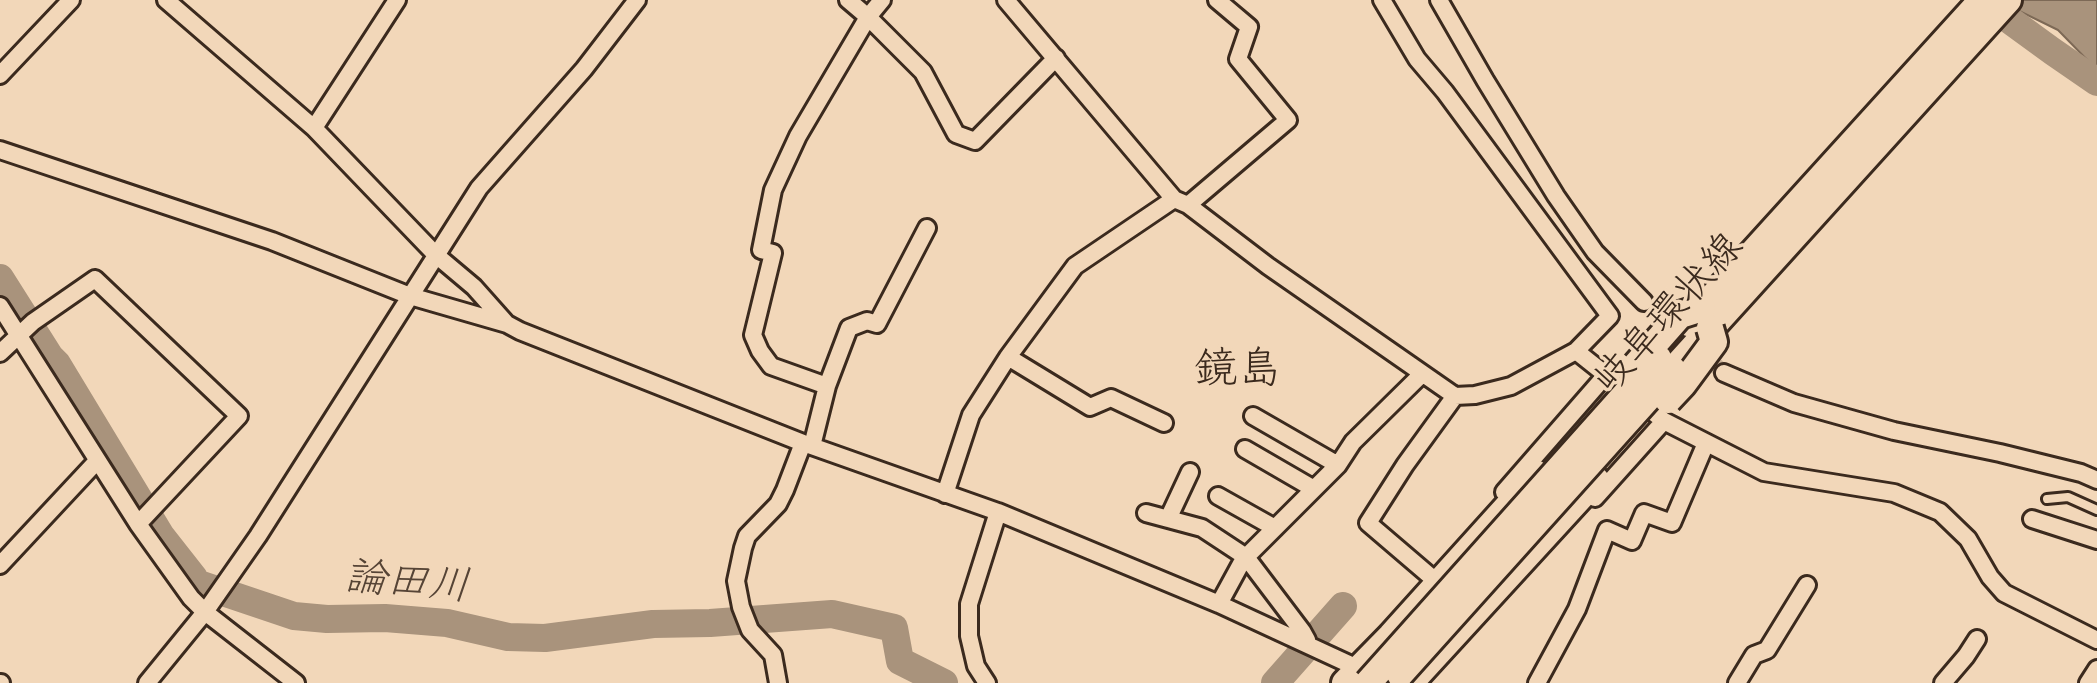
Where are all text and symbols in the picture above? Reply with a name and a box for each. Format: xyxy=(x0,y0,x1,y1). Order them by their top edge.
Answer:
street label: 岐阜環状線 xyxy=(1584,224,1754,404)
district label: 鏡島 xyxy=(1194,344,1282,396)
water label: 論田川 xyxy=(342,552,472,614)

